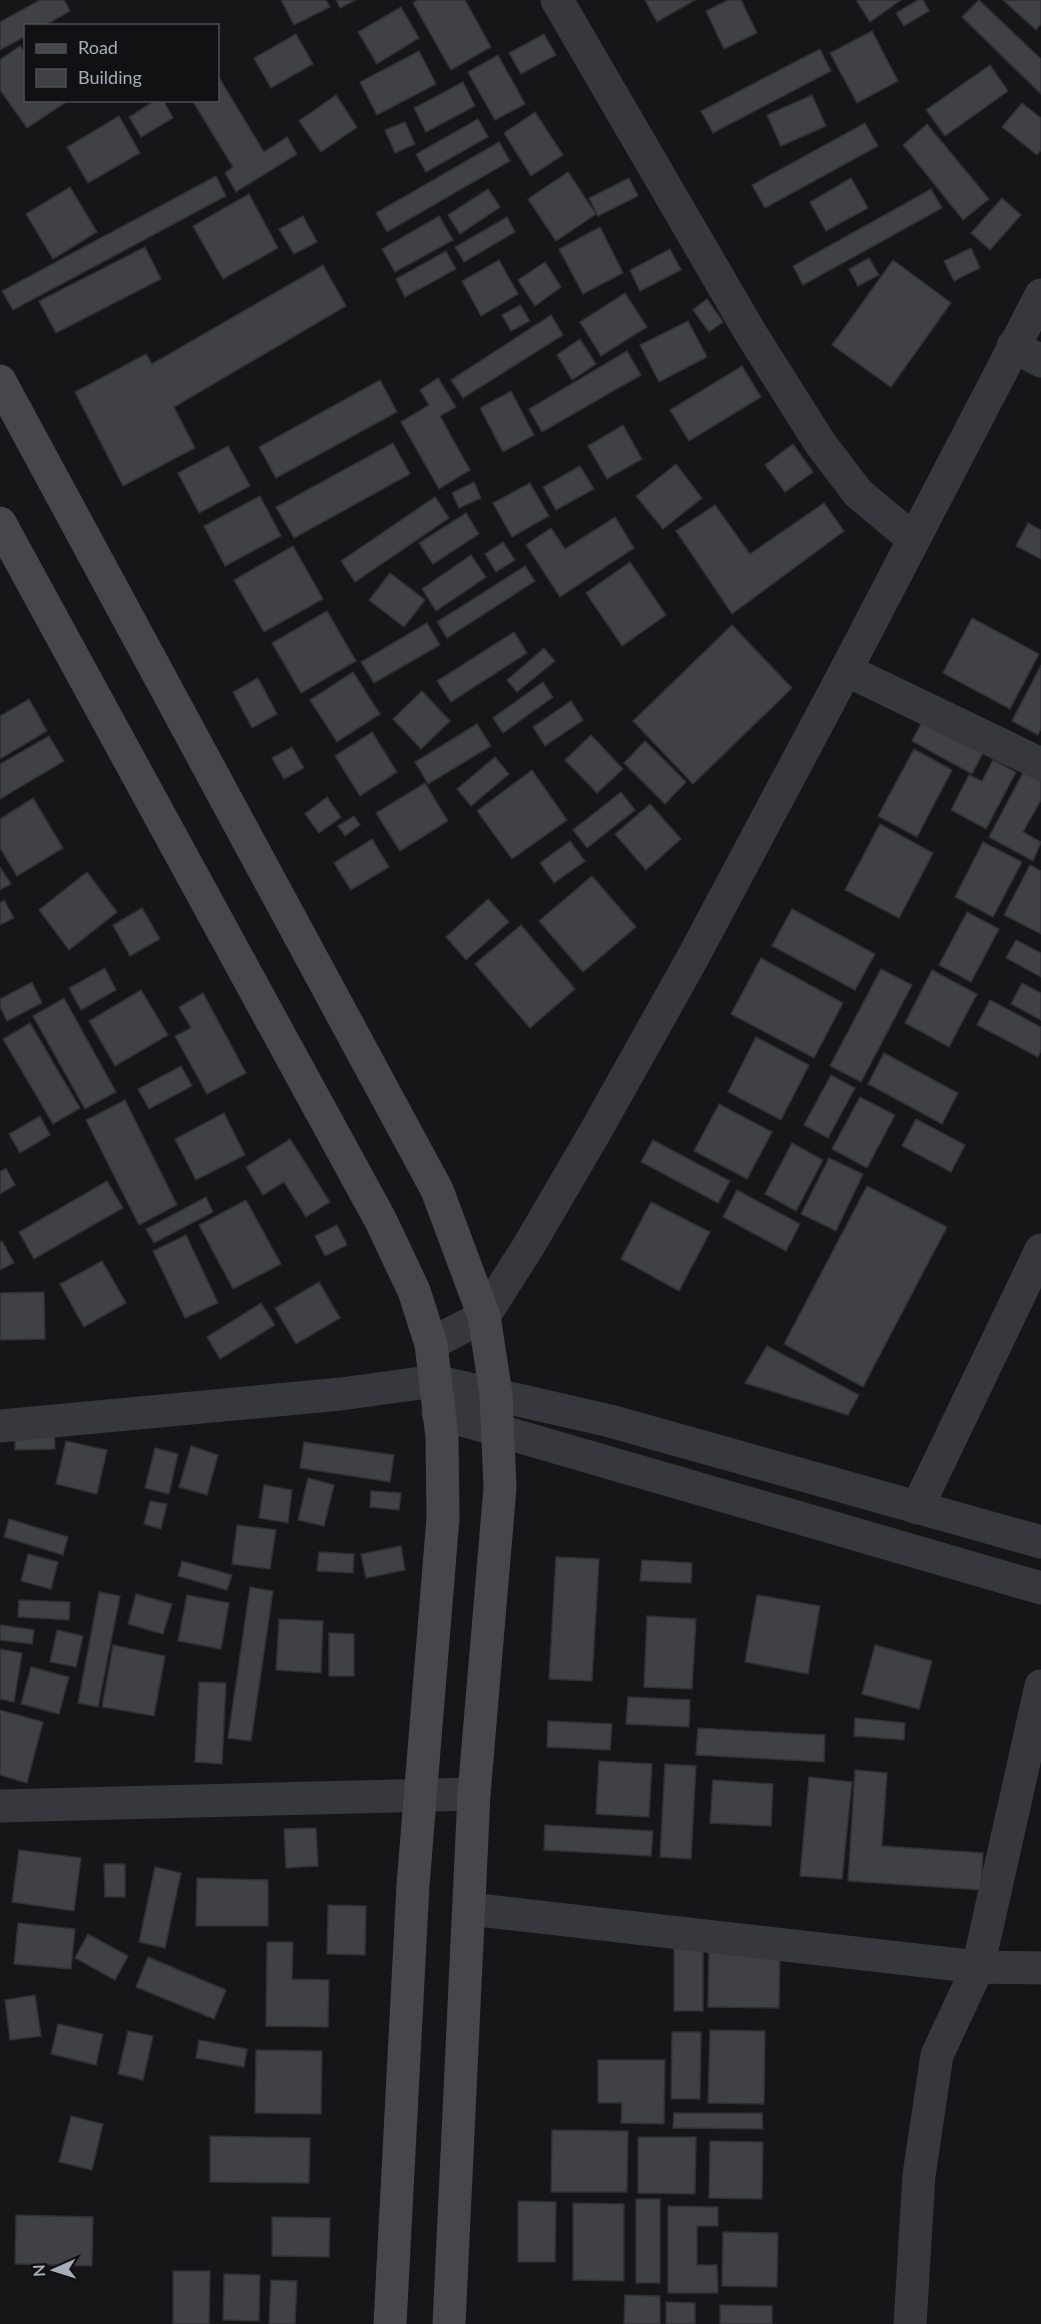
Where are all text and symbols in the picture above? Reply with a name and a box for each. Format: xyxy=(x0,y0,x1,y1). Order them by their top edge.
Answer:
legend xyxy=(24,24,219,102)
text: Road xyxy=(78,36,118,58)
text: Building xyxy=(78,66,142,88)
north arrow xyxy=(24,2240,84,2300)
text: N xyxy=(29,2264,48,2277)

